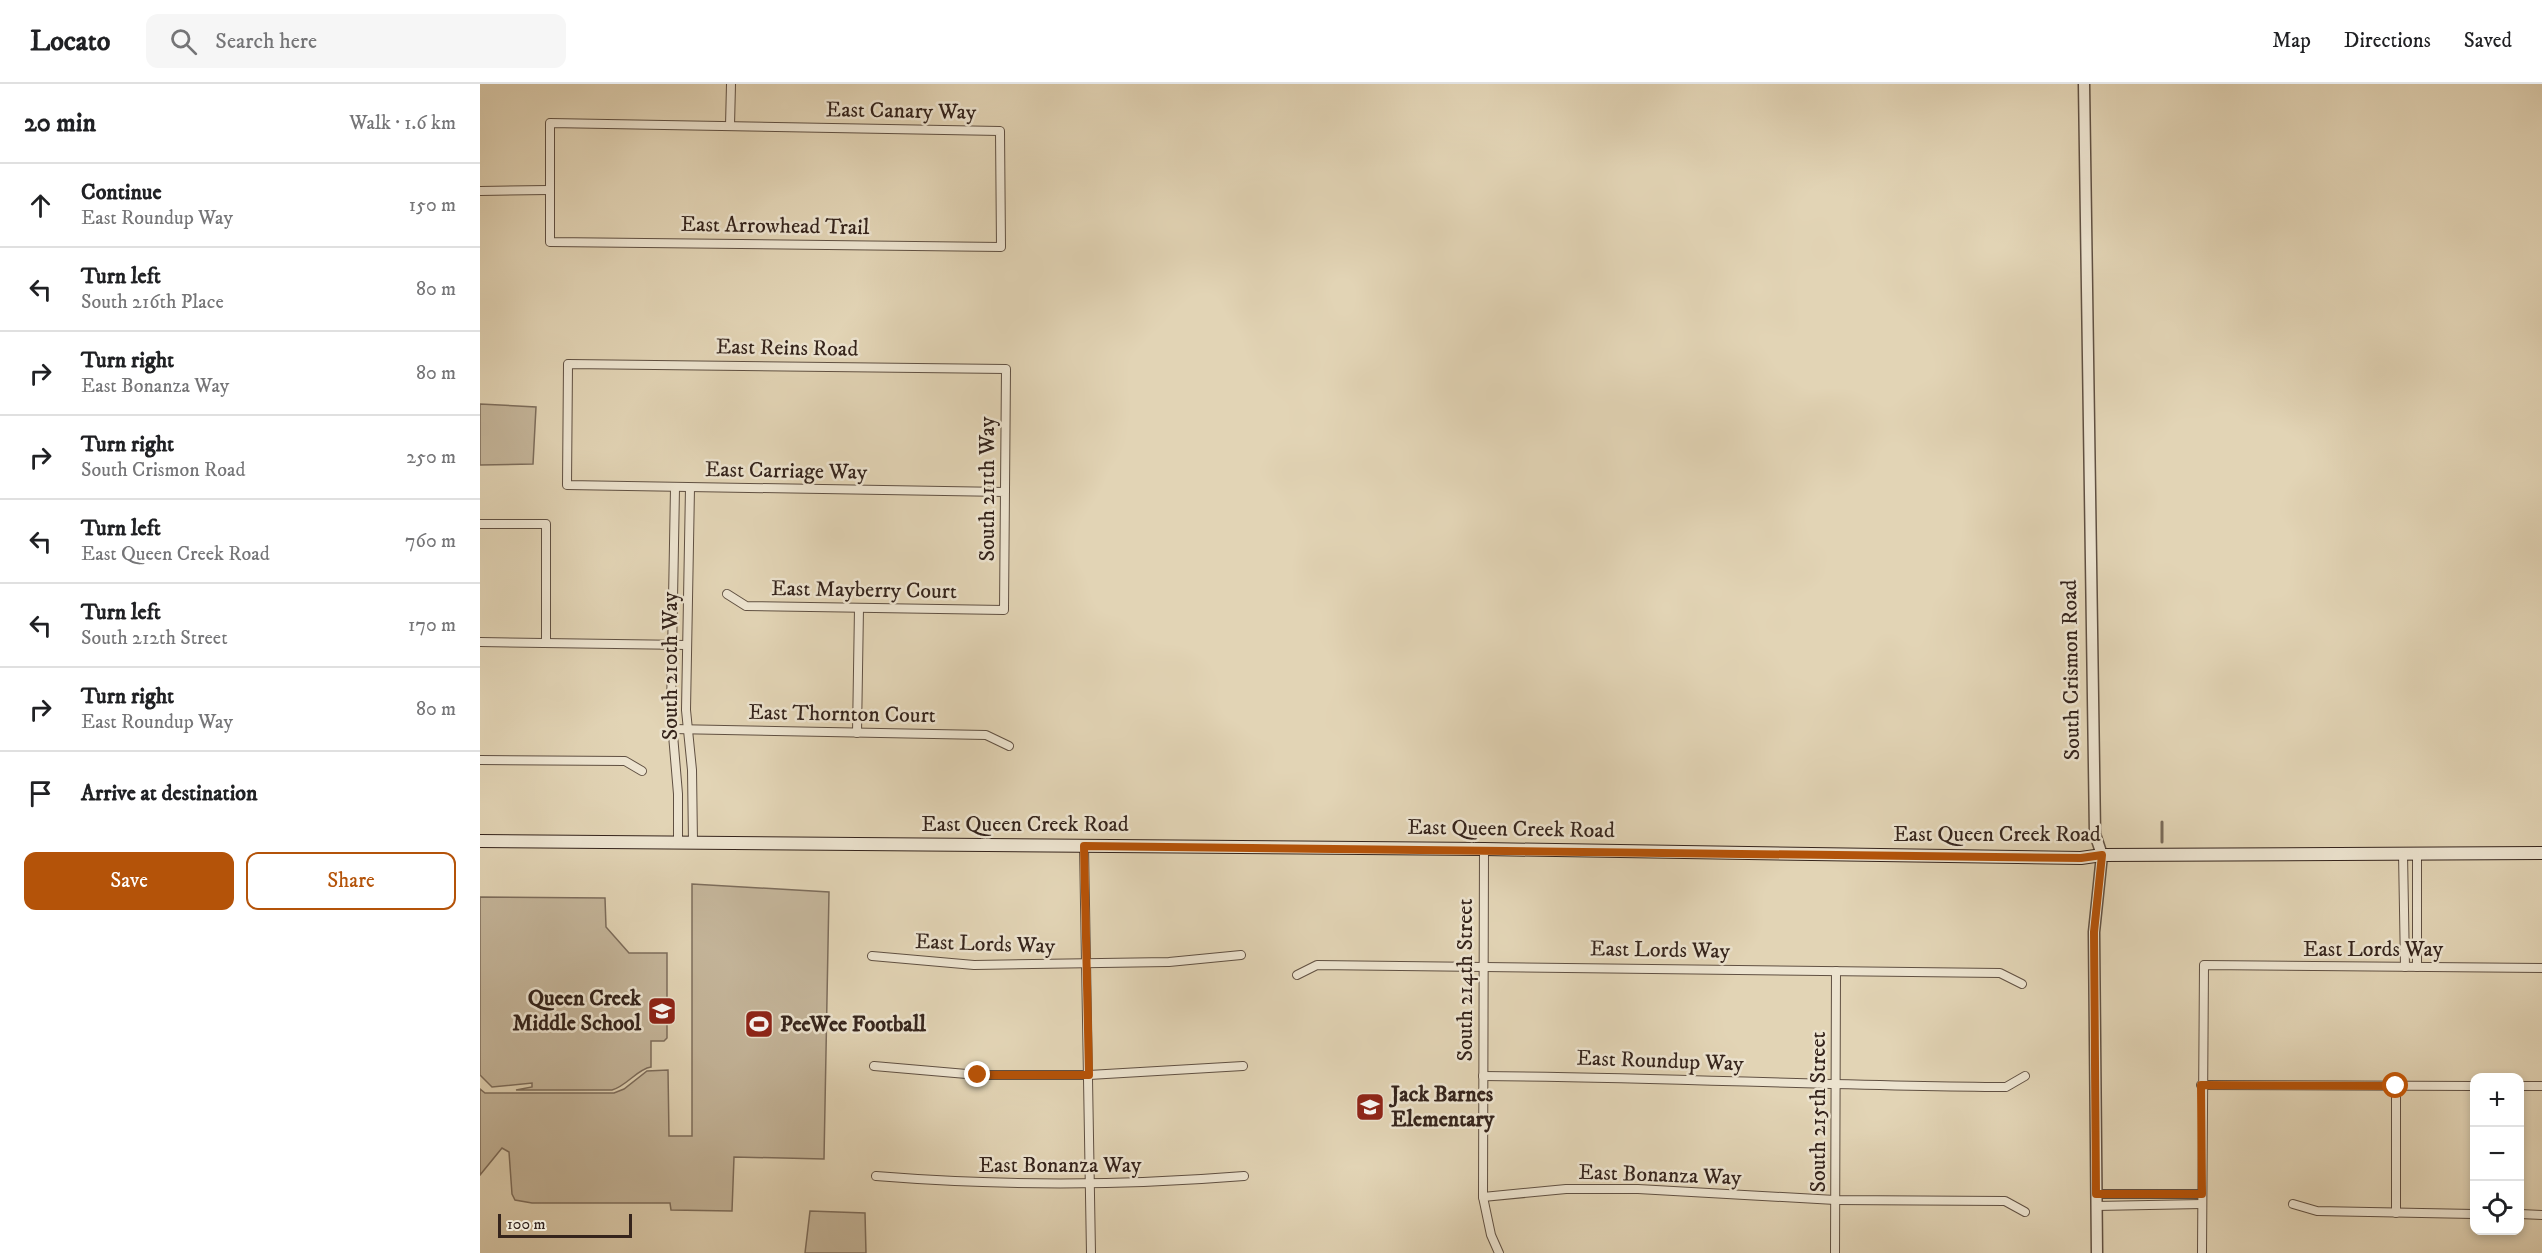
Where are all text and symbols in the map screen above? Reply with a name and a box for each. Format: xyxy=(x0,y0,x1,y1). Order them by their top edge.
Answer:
search box xyxy=(146,14,566,68)
text: Locato xyxy=(30,24,110,59)
icon: search xyxy=(167,25,200,58)
text: Search here xyxy=(215,28,317,55)
text: Map xyxy=(2272,28,2311,54)
text: Directions xyxy=(2344,28,2431,54)
text: Saved xyxy=(2464,28,2512,54)
street label: East Canary Way xyxy=(825,96,977,126)
text: 20 min xyxy=(24,107,96,140)
text: Walk · 1.6 km xyxy=(349,111,456,136)
text: Continue xyxy=(81,179,162,206)
icon: ahead xyxy=(24,189,57,222)
text: 150 m xyxy=(409,193,456,218)
text: East Roundup Way xyxy=(81,206,233,231)
street label: East Arrowhead Trail xyxy=(680,211,870,241)
text: Turn left xyxy=(81,263,161,290)
icon: left xyxy=(24,273,57,306)
text: 80 m xyxy=(416,277,456,302)
text: South 216th Place xyxy=(81,290,224,315)
street label: East Reins Road xyxy=(716,333,858,363)
text: Turn right xyxy=(81,347,174,374)
icon: right xyxy=(24,357,57,390)
text: 80 m xyxy=(416,361,456,386)
text: East Bonanza Way xyxy=(81,374,229,399)
street label: South 211th Way xyxy=(974,416,1001,561)
text: Turn right xyxy=(81,431,174,458)
icon: right xyxy=(24,441,57,474)
text: 250 m xyxy=(406,445,456,470)
street label: East Carriage Way xyxy=(705,456,868,486)
text: South Crismon Road xyxy=(81,458,245,483)
text: Turn left xyxy=(81,515,161,542)
icon: left xyxy=(24,525,57,558)
text: 760 m xyxy=(405,529,456,554)
text: East Queen Creek Road xyxy=(81,542,270,567)
street label: East Mayberry Court xyxy=(771,575,957,605)
street label: South Crismon Road xyxy=(2056,579,2086,761)
street label: South 210th Way xyxy=(657,591,684,740)
text: Turn left xyxy=(81,599,161,626)
icon: left xyxy=(24,609,57,642)
text: 170 m xyxy=(408,613,456,638)
text: South 212th Street xyxy=(81,626,228,651)
text: Turn right xyxy=(81,683,174,710)
icon: right xyxy=(24,693,57,726)
text: 80 m xyxy=(416,697,456,722)
street label: East Thornton Court xyxy=(748,699,936,729)
text: East Roundup Way xyxy=(81,710,233,735)
icon: arrive xyxy=(24,777,57,810)
text: Arrive at destination xyxy=(81,780,258,807)
street label: East Queen Creek Road xyxy=(921,811,1129,838)
street label: East Queen Creek Road xyxy=(1407,814,1615,844)
street label: East Queen Creek Road xyxy=(1893,821,2101,848)
button: Save xyxy=(24,852,234,910)
button: Share xyxy=(246,852,456,910)
street label: South 214th Street xyxy=(1452,898,1479,1062)
street label: East Lords Way xyxy=(914,928,1056,960)
street label: East Lords Way xyxy=(1590,935,1731,965)
street label: East Lords Way xyxy=(2303,936,2444,963)
place label: Queen Creek Middle School xyxy=(513,985,642,1037)
school or university icon: Queen Creek Middle School xyxy=(646,995,678,1027)
sports icon: PeeWee Football xyxy=(743,1008,775,1040)
place label: PeeWee Football xyxy=(780,1011,926,1038)
street label: South 215th Street xyxy=(1805,1031,1832,1193)
street label: East Roundup Way xyxy=(1576,1045,1745,1077)
route end xyxy=(964,1061,990,1087)
route start xyxy=(2382,1072,2408,1098)
map controls xyxy=(2470,1073,2524,1235)
button: + xyxy=(2470,1073,2524,1127)
place label: Jack Barnes Elementary xyxy=(1388,1081,1495,1133)
school or university icon: Jack Barnes Elementary xyxy=(1354,1091,1386,1123)
button: − xyxy=(2470,1127,2524,1181)
street label: East Bonanza Way xyxy=(978,1152,1142,1179)
street label: East Bonanza Way xyxy=(1578,1159,1743,1191)
button: locate xyxy=(2470,1181,2524,1235)
scale bar xyxy=(498,1211,632,1238)
text: 100 m xyxy=(507,1214,546,1234)

